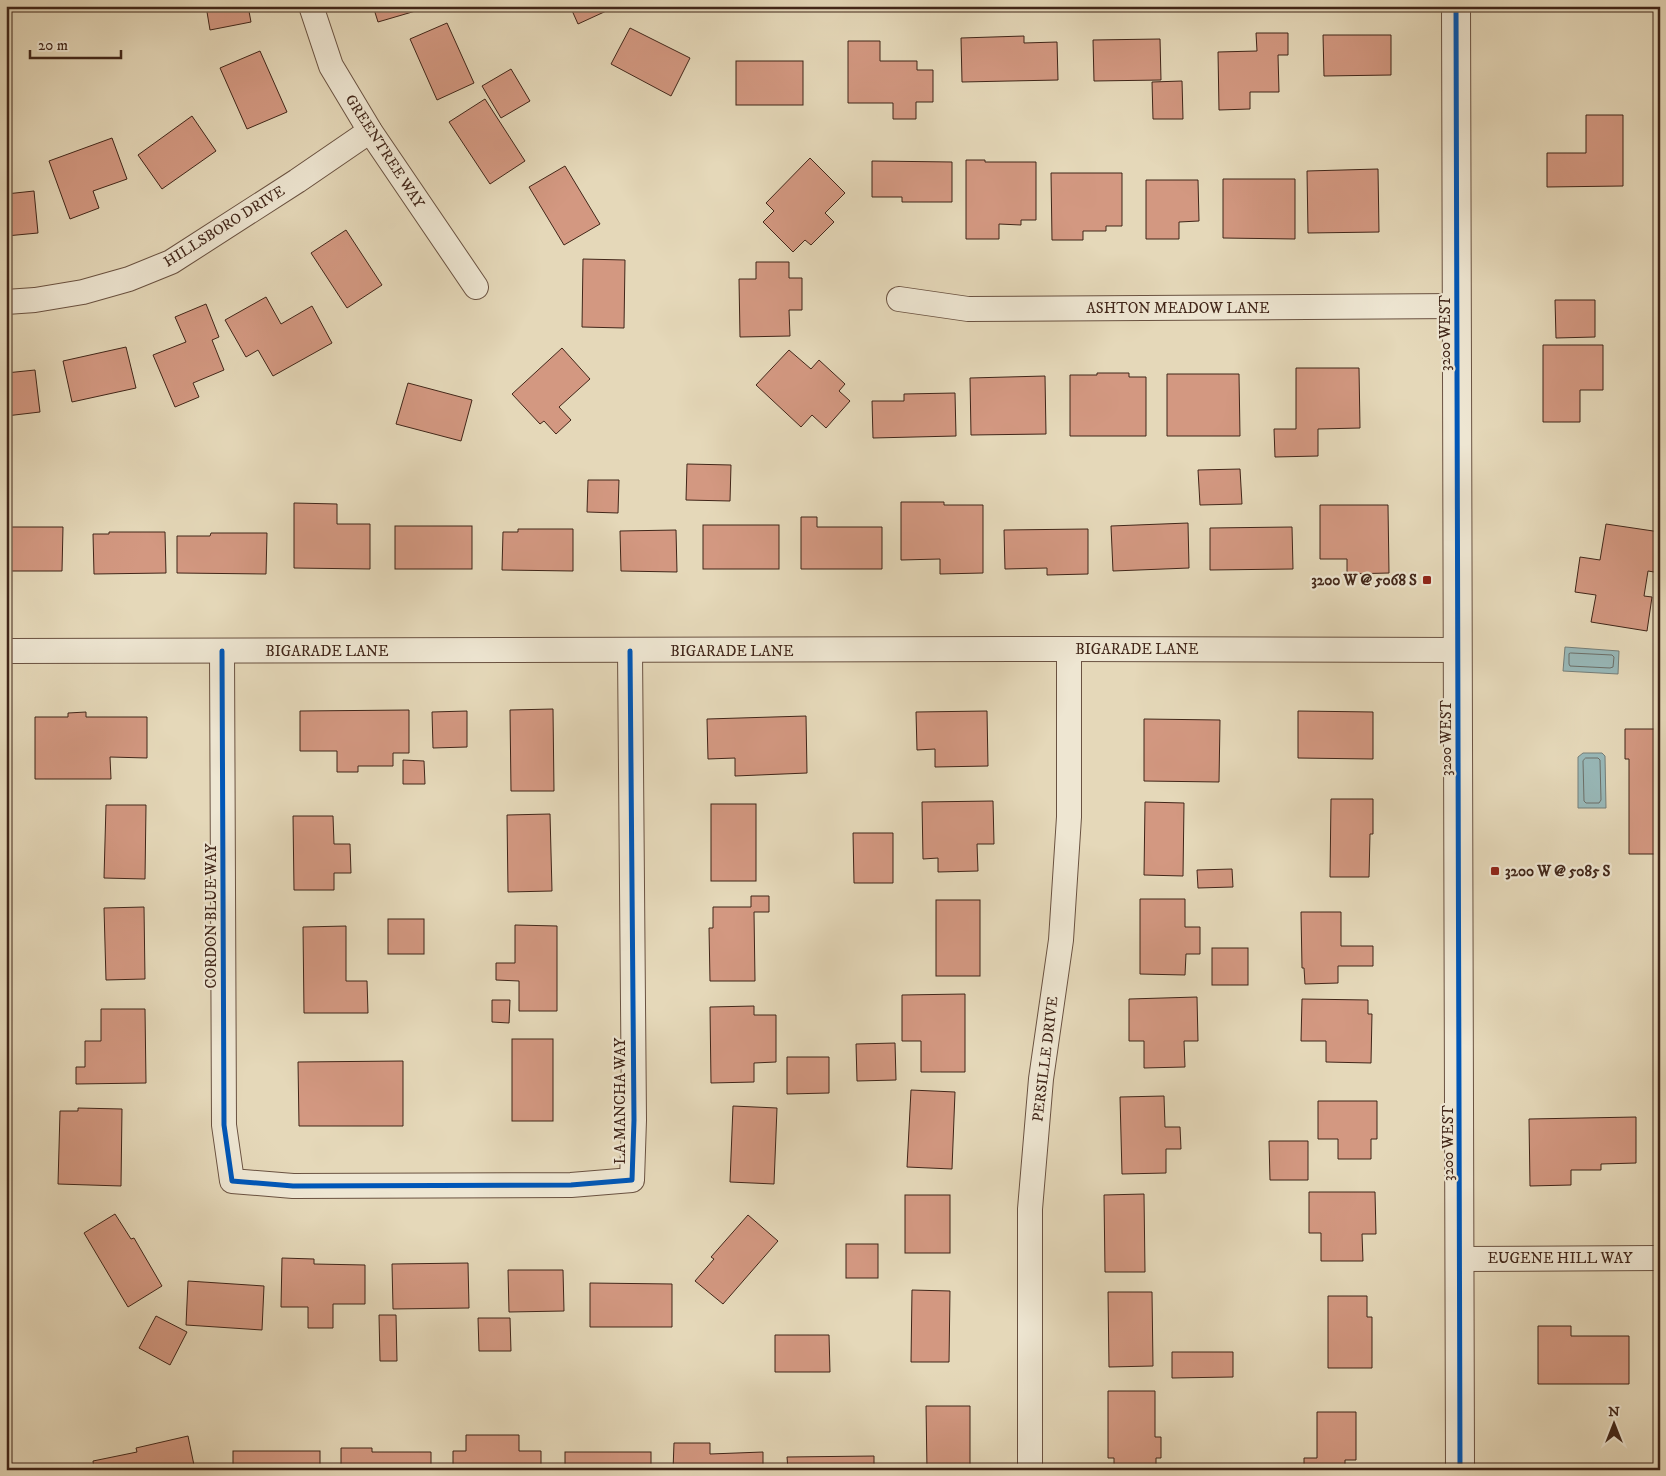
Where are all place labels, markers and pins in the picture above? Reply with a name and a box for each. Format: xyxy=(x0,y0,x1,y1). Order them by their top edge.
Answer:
place label: 3200 W @ 5068 S xyxy=(1311,571,1417,590)
marker: 3200 W @ 5068 S xyxy=(1421,574,1433,586)
place label: 3200 W @ 5085 S xyxy=(1505,862,1611,881)
marker: 3200 W @ 5085 S xyxy=(1489,865,1501,877)

